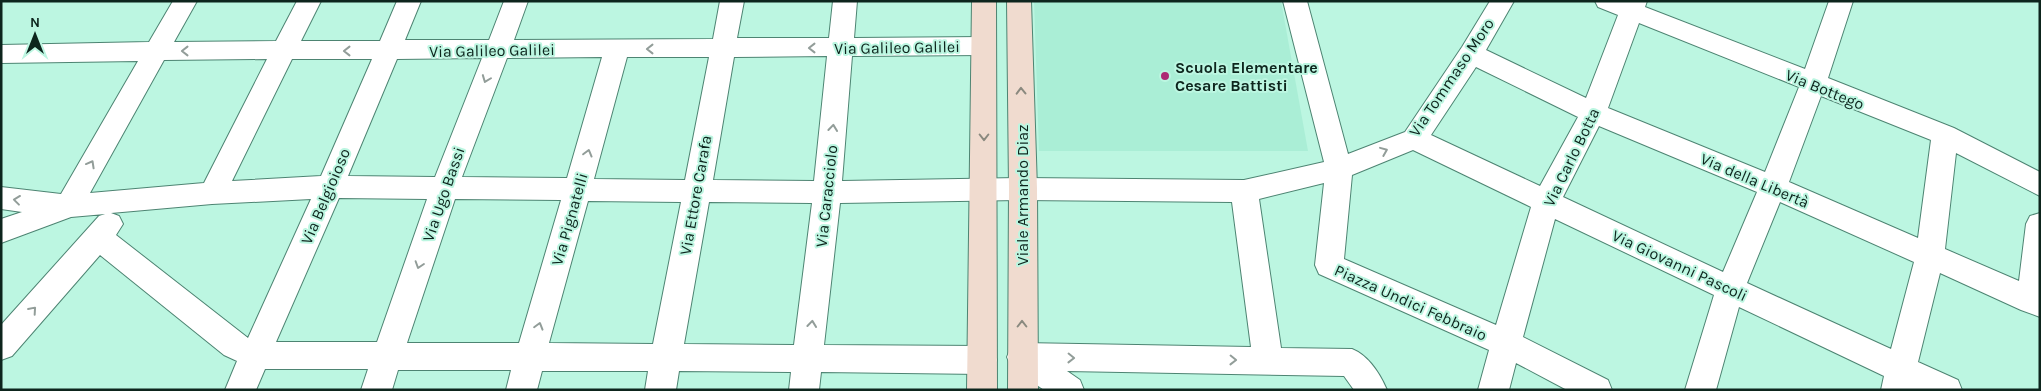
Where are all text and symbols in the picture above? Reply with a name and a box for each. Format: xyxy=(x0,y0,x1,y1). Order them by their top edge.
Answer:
north arrow xyxy=(10,10,60,60)
text: N xyxy=(30,14,40,31)
street label: Via Tommaso Moro xyxy=(1405,15,1498,140)
street label: Via Galileo Galilei xyxy=(834,37,960,58)
street label: Via Galileo Galilei xyxy=(429,40,555,61)
one-way arrow xyxy=(808,43,816,53)
one-way arrow xyxy=(646,44,654,54)
one-way arrow xyxy=(181,46,188,56)
one-way arrow xyxy=(343,46,351,56)
place label: Scuola Elementare Cesare Battisti xyxy=(1175,58,1318,95)
street label: Via Bottego xyxy=(1783,65,1867,114)
marker: Scuola Elementare Cesare Battisti xyxy=(1159,70,1171,82)
one-way arrow xyxy=(482,74,492,83)
one-way arrow xyxy=(1015,87,1026,95)
street label: Via Carlo Botta xyxy=(1539,105,1604,210)
one-way arrow xyxy=(827,123,838,131)
street label: Viale Armando Diaz xyxy=(1013,124,1032,266)
street label: Via Ettore Carafa xyxy=(676,134,715,257)
one-way arrow xyxy=(979,134,989,142)
street label: Via Ugo Bassi xyxy=(418,144,469,244)
street label: Via Caracciolo xyxy=(812,144,841,248)
street label: Via Belgioioso xyxy=(297,145,354,247)
one-way arrow xyxy=(1379,146,1388,157)
one-way arrow xyxy=(583,149,593,157)
street label: Via della Libertà xyxy=(1698,149,1812,212)
one-way arrow xyxy=(85,160,95,169)
street label: Via Pignatelli xyxy=(547,171,592,268)
one-way arrow xyxy=(13,195,21,206)
street label: Via Giovanni Pascoli xyxy=(1609,226,1751,305)
one-way arrow xyxy=(415,260,425,269)
street label: Piazza Undici Febbraio xyxy=(1332,260,1490,345)
one-way arrow xyxy=(28,307,37,316)
one-way arrow xyxy=(1017,319,1027,327)
one-way arrow xyxy=(806,320,817,328)
one-way arrow xyxy=(533,322,544,330)
one-way arrow xyxy=(1067,353,1075,363)
one-way arrow xyxy=(1230,355,1237,365)

